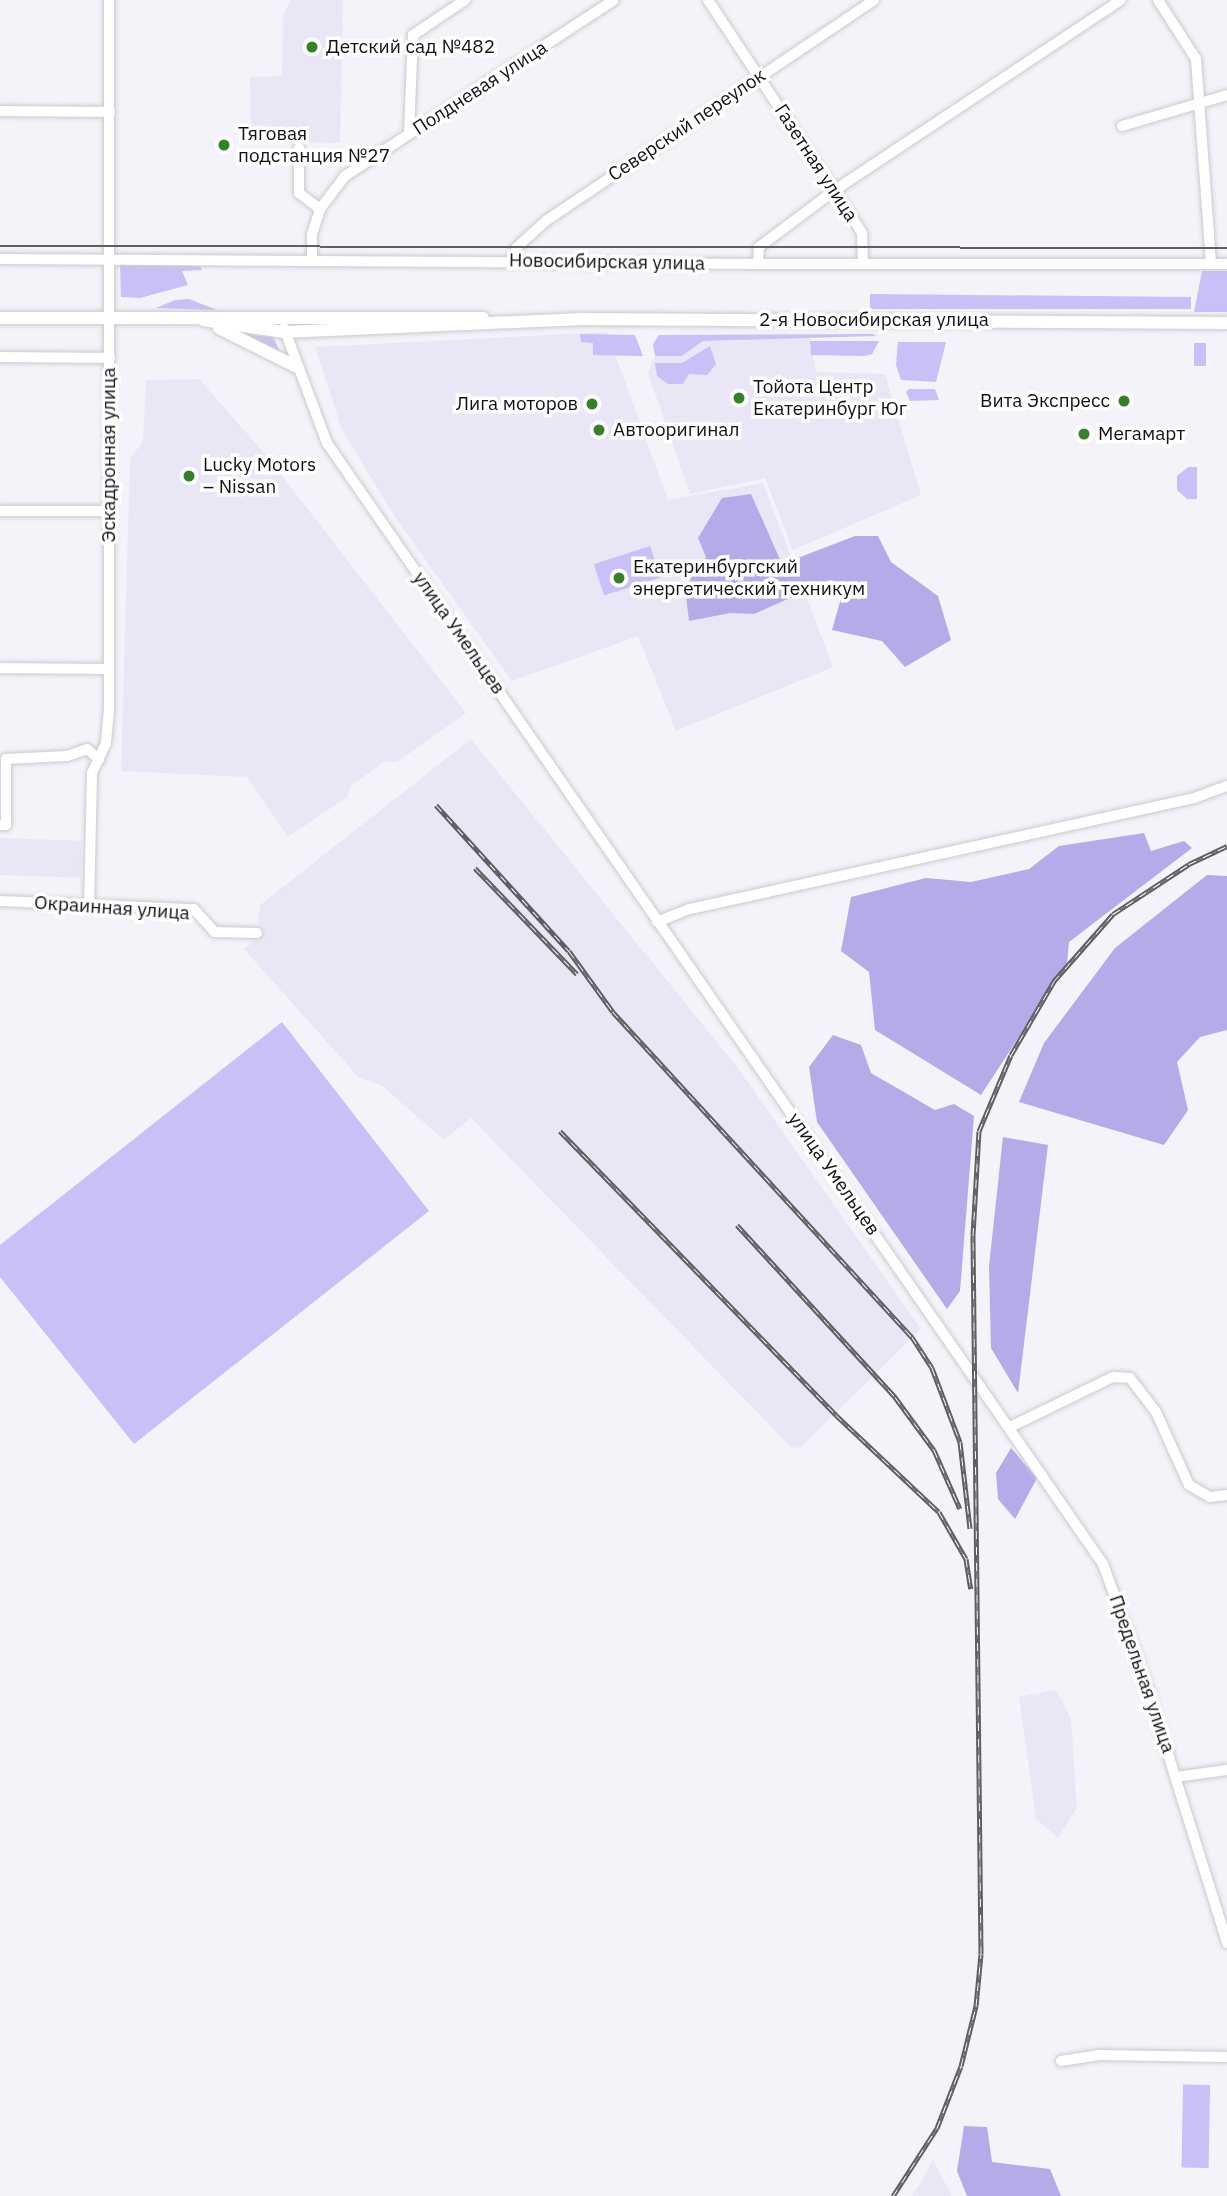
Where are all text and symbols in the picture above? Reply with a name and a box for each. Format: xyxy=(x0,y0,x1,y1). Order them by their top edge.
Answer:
place label: Детский сад №482 xyxy=(326,36,495,58)
street label: Полдневая улица xyxy=(409,36,551,140)
marker: Детский сад №482 xyxy=(304,39,320,55)
street label: Северский переулок xyxy=(604,64,770,186)
street label: Газетная улица xyxy=(770,100,862,226)
place label: Тяговая подстанция №27 xyxy=(238,123,390,167)
marker: Тяговая подстанция №27 xyxy=(216,137,232,153)
street label: Новосибирская улица xyxy=(509,249,705,275)
street label: 2-я Новосибирская улица xyxy=(759,309,989,331)
street label: Эскадронная улица xyxy=(98,367,120,543)
place label: Тойота Центр Екатеринбург Юг xyxy=(753,376,907,420)
marker: Тойота Центр Екатеринбург Юг xyxy=(731,390,747,406)
place label: Вита Экспресс xyxy=(980,390,1110,412)
place label: Лига моторов xyxy=(456,393,578,415)
marker: Вита Экспресс xyxy=(1116,393,1132,409)
marker: Лига моторов xyxy=(584,396,600,412)
place label: Автооригинал xyxy=(613,419,739,441)
marker: Автооригинал xyxy=(591,422,607,438)
place label: Мегамарт xyxy=(1098,423,1185,445)
marker: Мегамарт xyxy=(1076,426,1092,442)
place label: Lucky Motors – Nissan xyxy=(203,454,316,498)
marker: Lucky Motors – Nissan xyxy=(181,468,197,484)
place label: Екатеринбургский энергетический техникум xyxy=(633,556,865,600)
street label: улица Умельцев xyxy=(408,567,510,699)
marker: Екатеринбургский энергетический техникум xyxy=(611,570,627,586)
street label: Окраинная улица xyxy=(33,891,191,925)
street label: улица Умельцев xyxy=(783,1108,885,1240)
street label: Предельная улица xyxy=(1104,1592,1180,1756)

